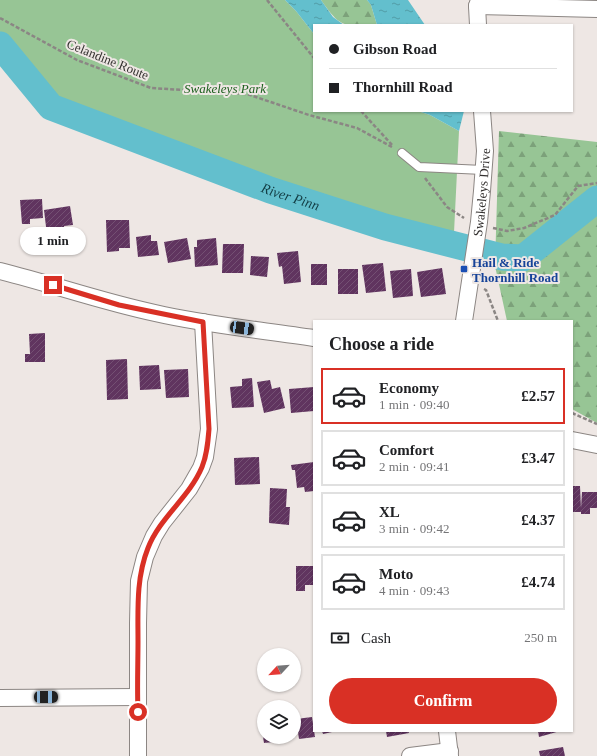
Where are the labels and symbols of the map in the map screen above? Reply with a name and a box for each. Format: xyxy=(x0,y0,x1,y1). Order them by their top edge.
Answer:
street label: Celandine Route xyxy=(65,36,151,83)
park label: Swakeleys Park xyxy=(184,81,266,96)
street label: Swakeleys Drive xyxy=(470,147,493,237)
water label: River Pinn xyxy=(258,180,321,213)
callout: 1 min xyxy=(20,227,86,255)
place label: Hail & Ride Thornhill Road xyxy=(472,255,559,285)
marker: Hail & Ride Thornhill Road xyxy=(459,264,469,274)
route end xyxy=(44,276,62,294)
car xyxy=(229,320,255,336)
north arrow xyxy=(257,648,301,692)
car xyxy=(34,691,58,703)
route start xyxy=(129,703,147,721)

